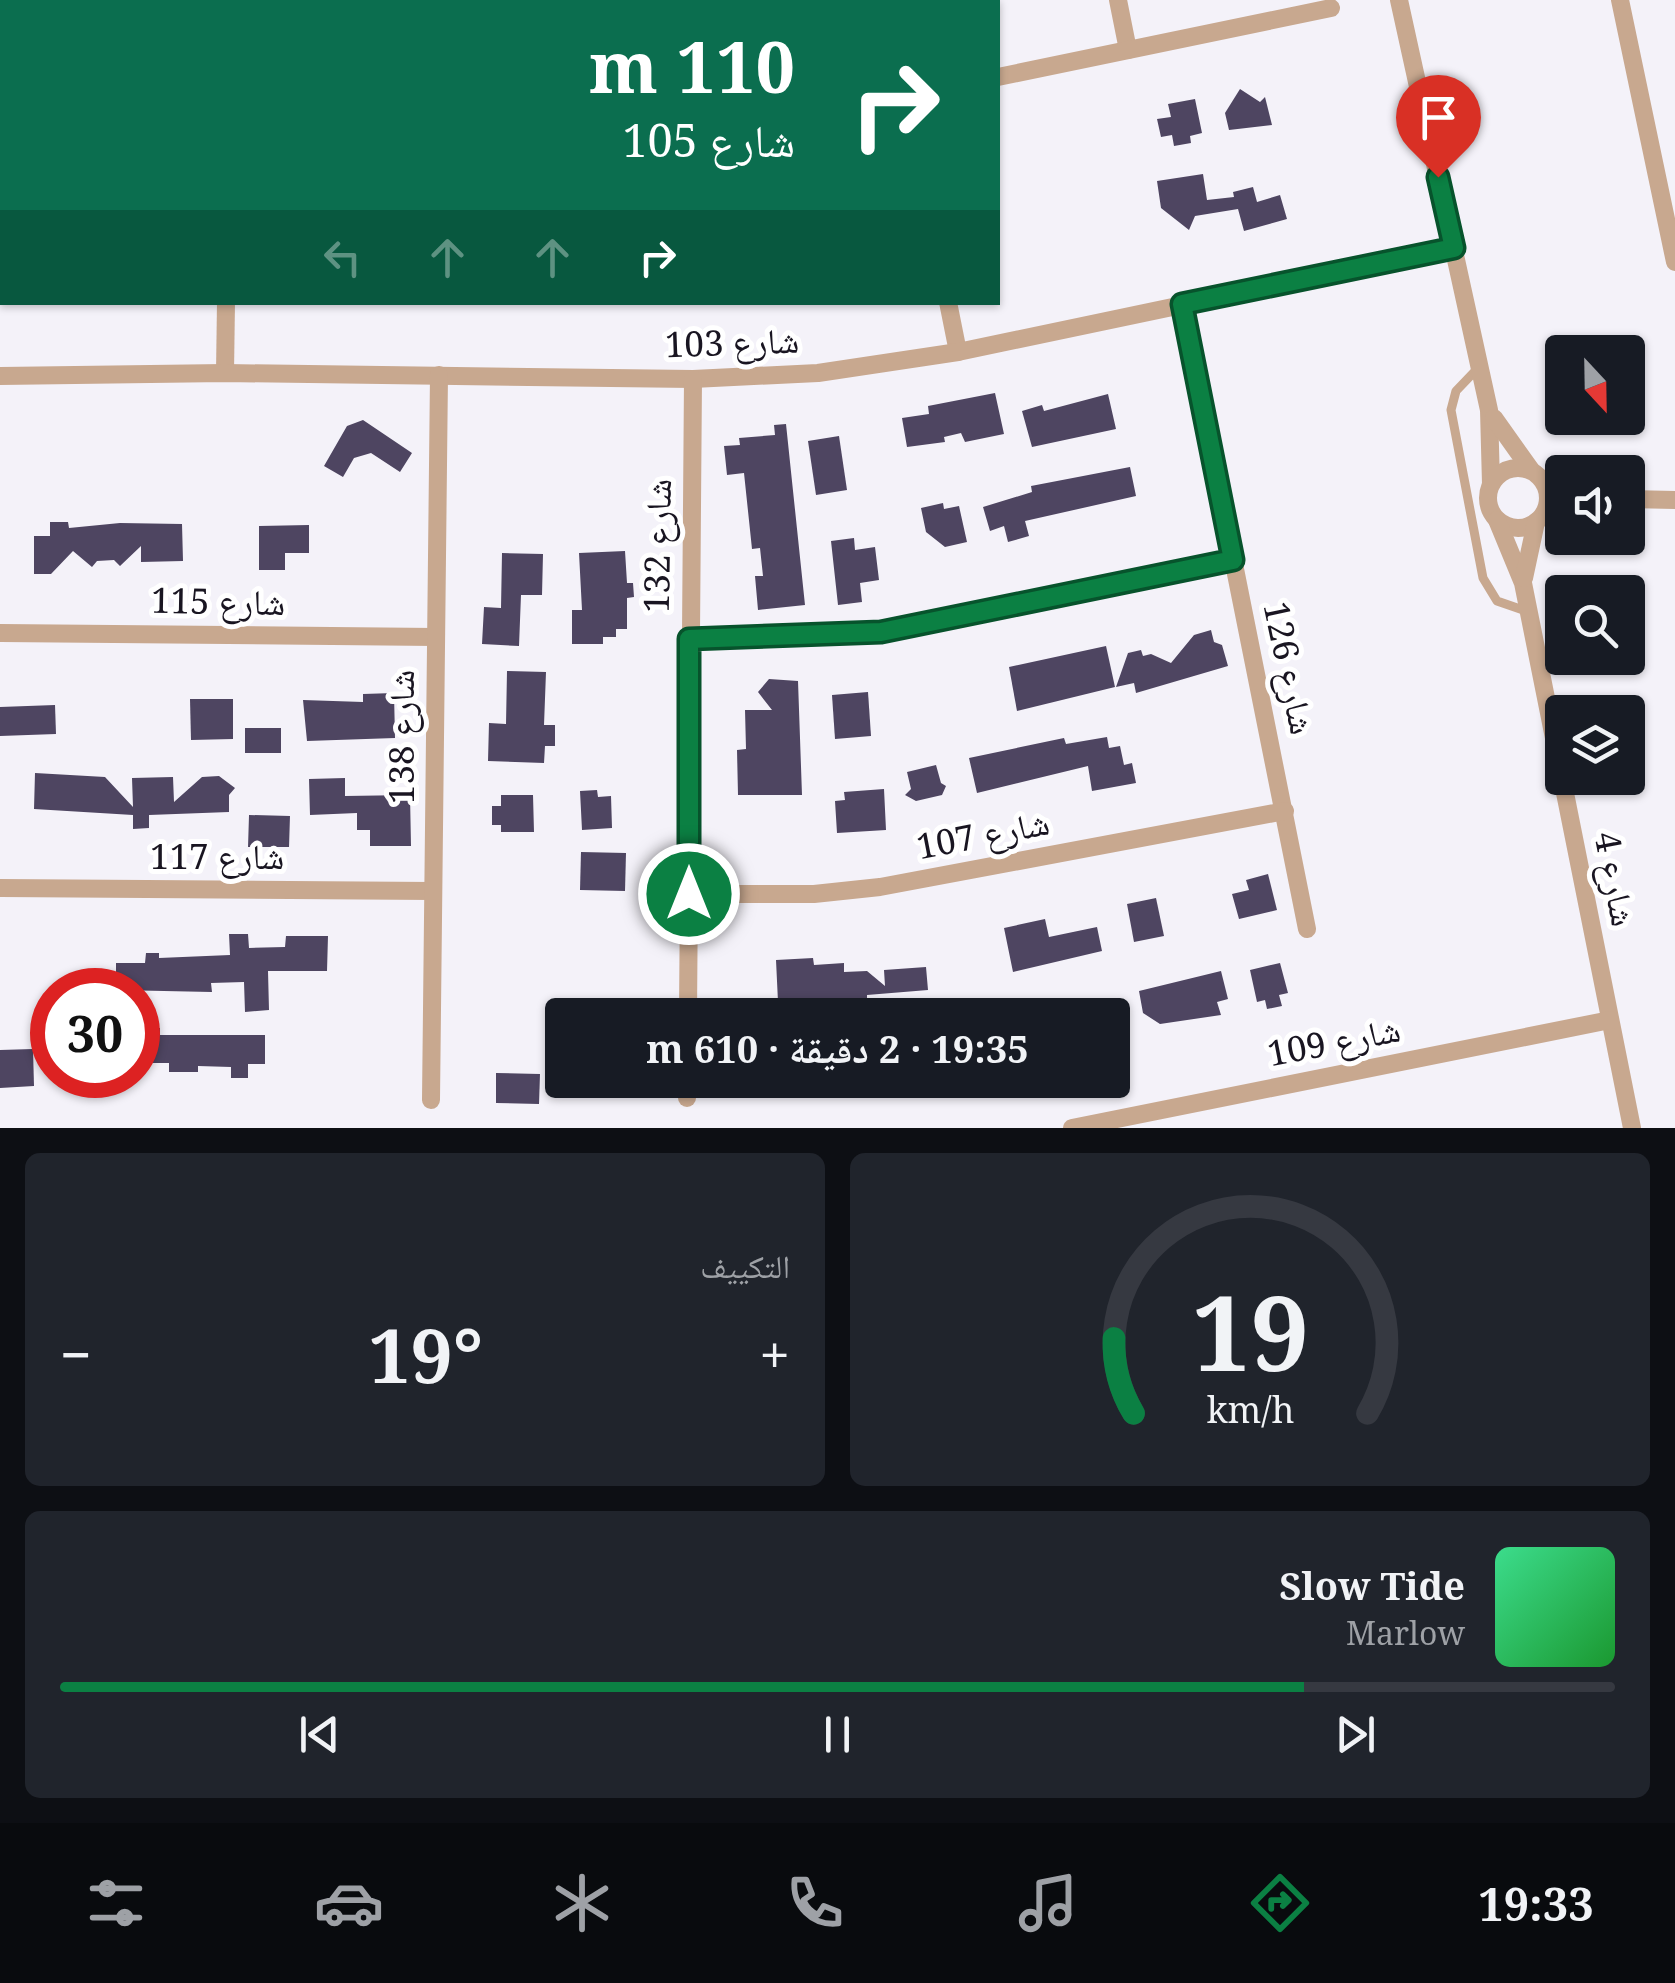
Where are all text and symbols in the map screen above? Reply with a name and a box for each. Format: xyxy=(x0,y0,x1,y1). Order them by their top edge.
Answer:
text: 110 m xyxy=(589,18,795,114)
icon: right xyxy=(830,40,960,170)
pin xyxy=(1396,75,1481,178)
icon: arrive xyxy=(1411,90,1466,145)
text: شارع 105 xyxy=(622,109,795,170)
icon: left xyxy=(315,230,370,285)
icon: ahead xyxy=(420,230,475,285)
icon: ahead xyxy=(525,230,580,285)
icon: right xyxy=(630,230,685,285)
street label: شارع 103 xyxy=(664,316,800,367)
north arrow xyxy=(1545,335,1645,435)
map controls xyxy=(1545,335,1645,795)
button: sound xyxy=(1545,455,1645,555)
street label: شارع 132 xyxy=(632,478,681,614)
button: search xyxy=(1545,575,1645,675)
street label: شارع 115 xyxy=(150,576,286,625)
street label: شارع 126 xyxy=(1254,597,1327,738)
street label: شارع 138 xyxy=(377,670,424,804)
button: layers xyxy=(1545,695,1645,795)
street label: شارع 107 xyxy=(912,798,1053,869)
street label: شارع 4 xyxy=(1584,827,1649,930)
street label: شارع 117 xyxy=(150,832,284,879)
position arrow xyxy=(637,842,741,946)
speed limit sign: 30 xyxy=(30,968,160,1098)
street label: شارع 109 xyxy=(1263,1005,1404,1076)
text: 19:35 · 2 دقيقة · 610 m xyxy=(646,1022,1029,1074)
text: التكييف xyxy=(700,1244,790,1287)
text: 19 xyxy=(1191,1260,1309,1401)
text: 19° xyxy=(368,1303,483,1405)
text: − xyxy=(60,1316,92,1391)
text: + xyxy=(759,1316,790,1391)
text: km/h xyxy=(1206,1385,1294,1433)
text: Slow Tide xyxy=(1279,1559,1465,1611)
text: Marlow xyxy=(1346,1611,1465,1654)
icon: previous xyxy=(292,1707,347,1762)
icon: pause xyxy=(810,1707,865,1762)
icon: next xyxy=(1328,1707,1383,1762)
icon: filters xyxy=(81,1868,151,1938)
icon: car xyxy=(314,1868,384,1938)
icon: climate xyxy=(547,1868,617,1938)
icon: phone xyxy=(780,1868,850,1938)
icon: music xyxy=(1013,1868,1083,1938)
icon: directions xyxy=(1245,1868,1315,1938)
text: 19:33 xyxy=(1478,1873,1594,1934)

